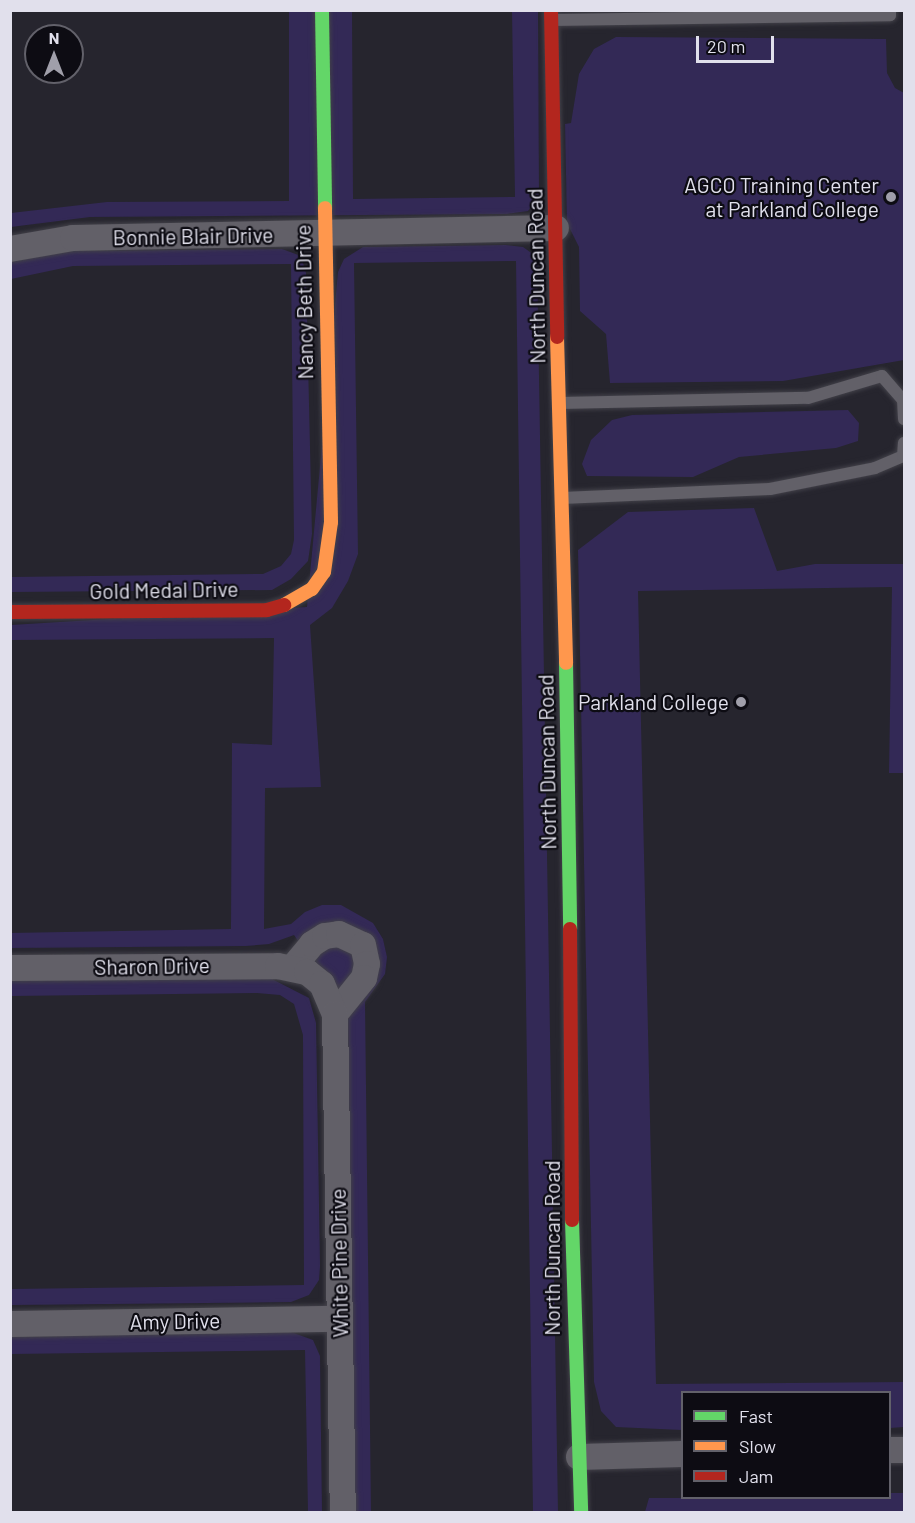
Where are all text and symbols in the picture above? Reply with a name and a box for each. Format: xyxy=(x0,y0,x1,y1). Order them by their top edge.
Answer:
north arrow xyxy=(24,24,84,84)
scale bar xyxy=(699,24,777,62)
text: N xyxy=(49,28,59,47)
text: 20 m xyxy=(707,35,745,57)
place label: AGCO Training Center at Parkland College xyxy=(684,172,879,222)
street label: North Duncan Road xyxy=(522,188,550,364)
marker: AGCO Training Center at Parkland College xyxy=(884,190,898,204)
street label: Bonnie Blair Drive xyxy=(112,222,274,250)
street label: Nancy Beth Drive xyxy=(290,224,318,380)
street label: Gold Medal Drive xyxy=(89,576,239,604)
street label: North Duncan Road xyxy=(533,674,561,850)
place label: Parkland College xyxy=(578,689,729,715)
marker: Parkland College xyxy=(734,695,748,709)
street label: Sharon Drive xyxy=(94,952,210,980)
street label: North Duncan Road xyxy=(539,1160,565,1336)
street label: White Pine Drive xyxy=(325,1188,353,1338)
street label: Amy Drive xyxy=(129,1308,221,1334)
legend xyxy=(681,1391,891,1499)
text: Fast xyxy=(739,1405,773,1427)
text: Slow xyxy=(739,1435,776,1457)
text: Jam xyxy=(739,1465,773,1487)

